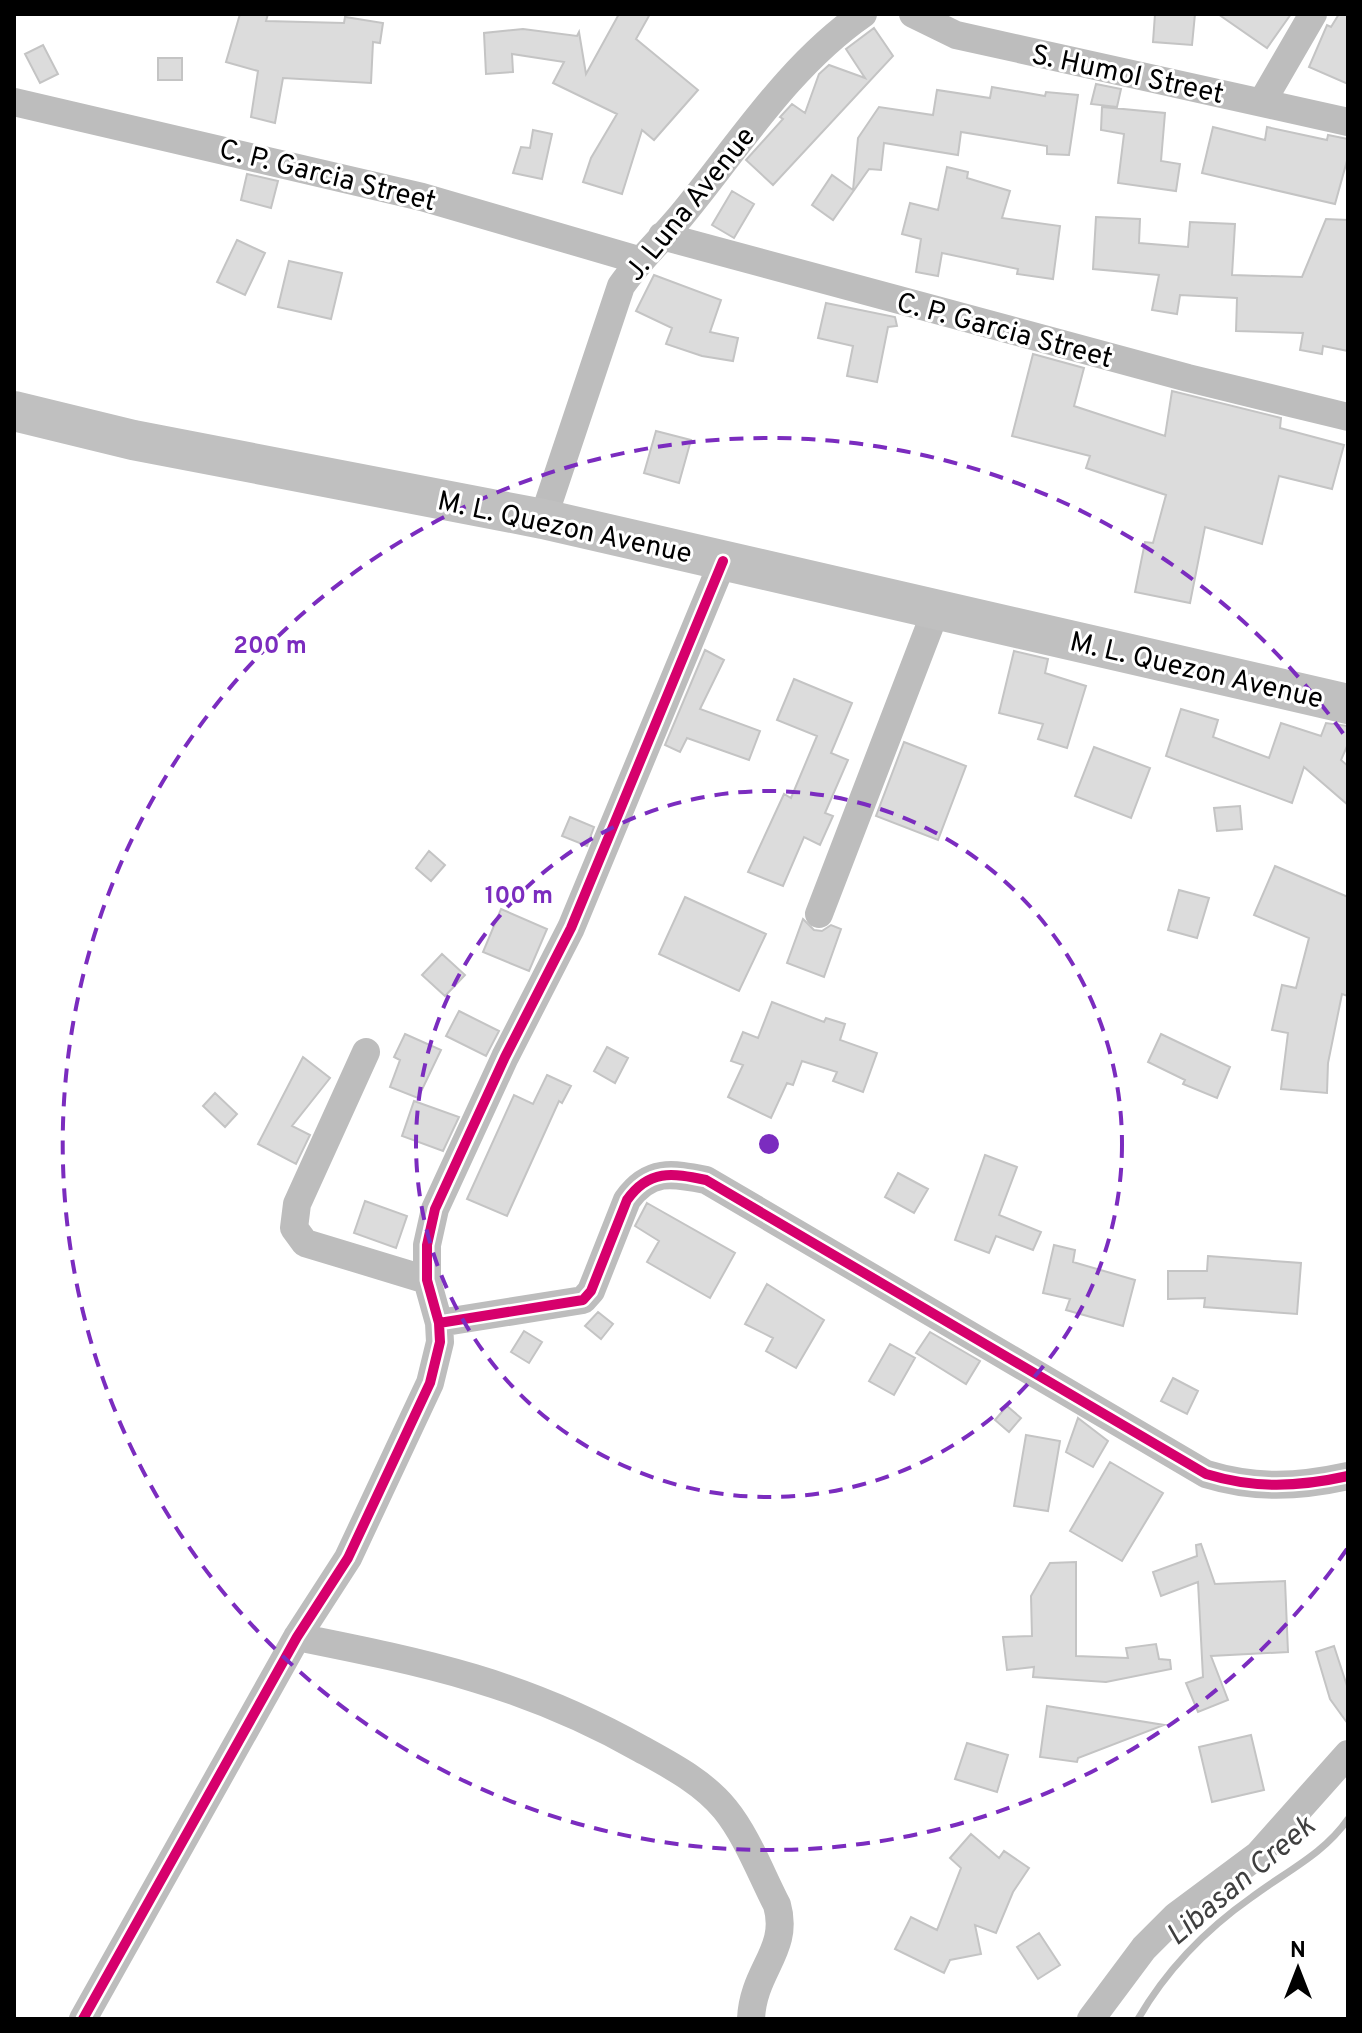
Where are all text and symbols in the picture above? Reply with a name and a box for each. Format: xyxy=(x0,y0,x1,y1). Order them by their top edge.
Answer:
street label: S. Humol Street xyxy=(1028,38,1227,114)
street label: J. Luna Avenue xyxy=(618,120,765,289)
street label: C. P. Garcia Street xyxy=(215,133,439,221)
street label: C. P. Garcia Street xyxy=(892,286,1116,378)
street label: M. L. Quezon Avenue xyxy=(434,484,695,573)
street label: M. L. Quezon Avenue xyxy=(1066,625,1327,719)
text: 200 m xyxy=(233,632,307,662)
text: 100 m xyxy=(485,882,553,912)
centre of rings xyxy=(755,1130,783,1158)
water label: Libasan Creek xyxy=(1160,1808,1324,1955)
north arrow xyxy=(1258,1929,1338,2009)
text: N xyxy=(1290,1938,1306,1965)

